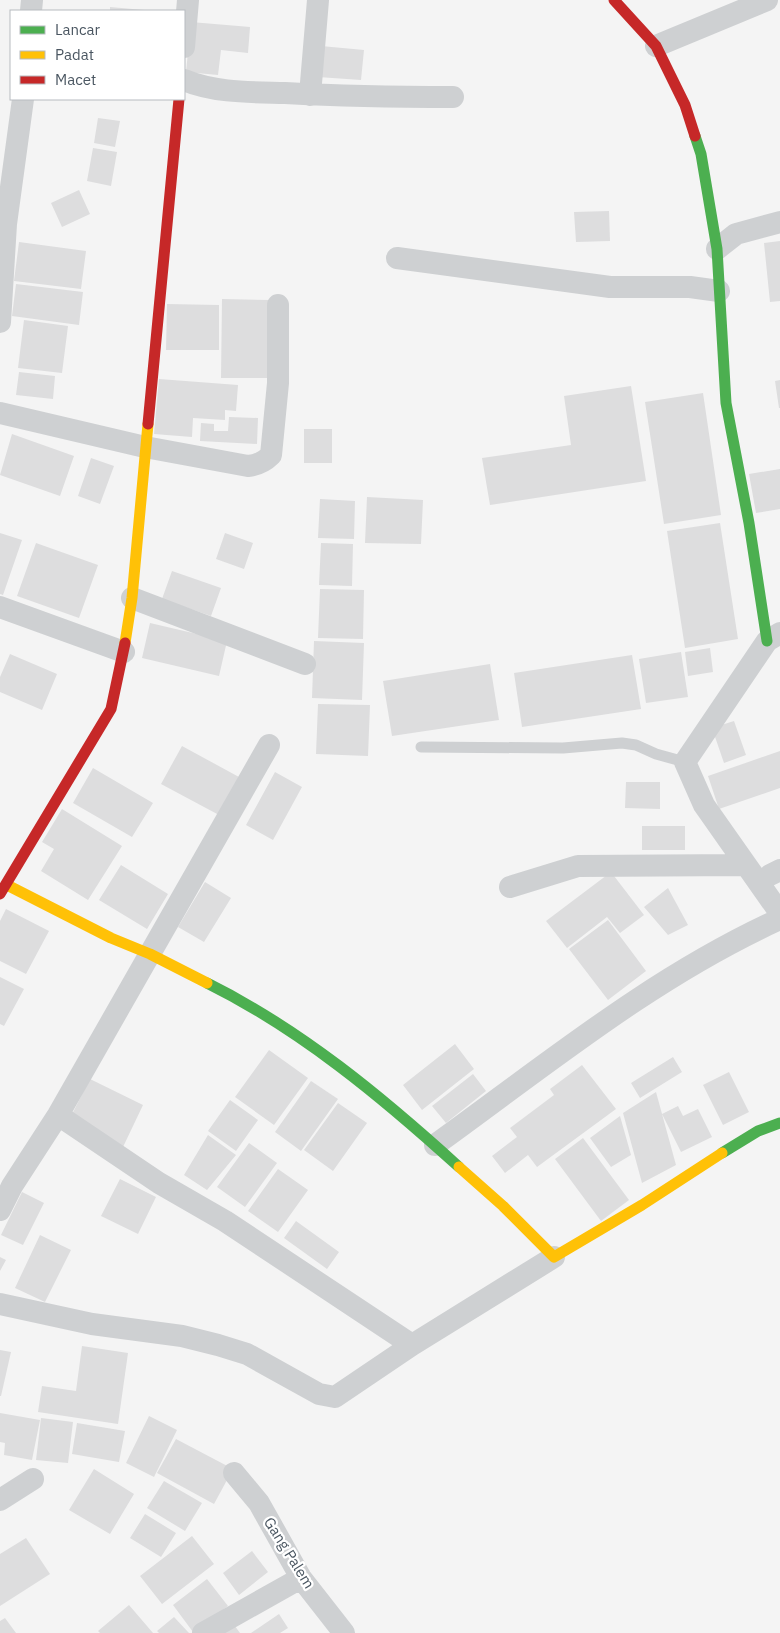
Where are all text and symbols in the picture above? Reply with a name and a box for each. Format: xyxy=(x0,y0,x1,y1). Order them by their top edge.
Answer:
legend xyxy=(10,10,185,100)
text: Lancar xyxy=(55,20,101,39)
text: Padat xyxy=(55,45,94,64)
text: Macet xyxy=(55,70,96,89)
street label: Gang Palem xyxy=(260,1513,319,1592)

